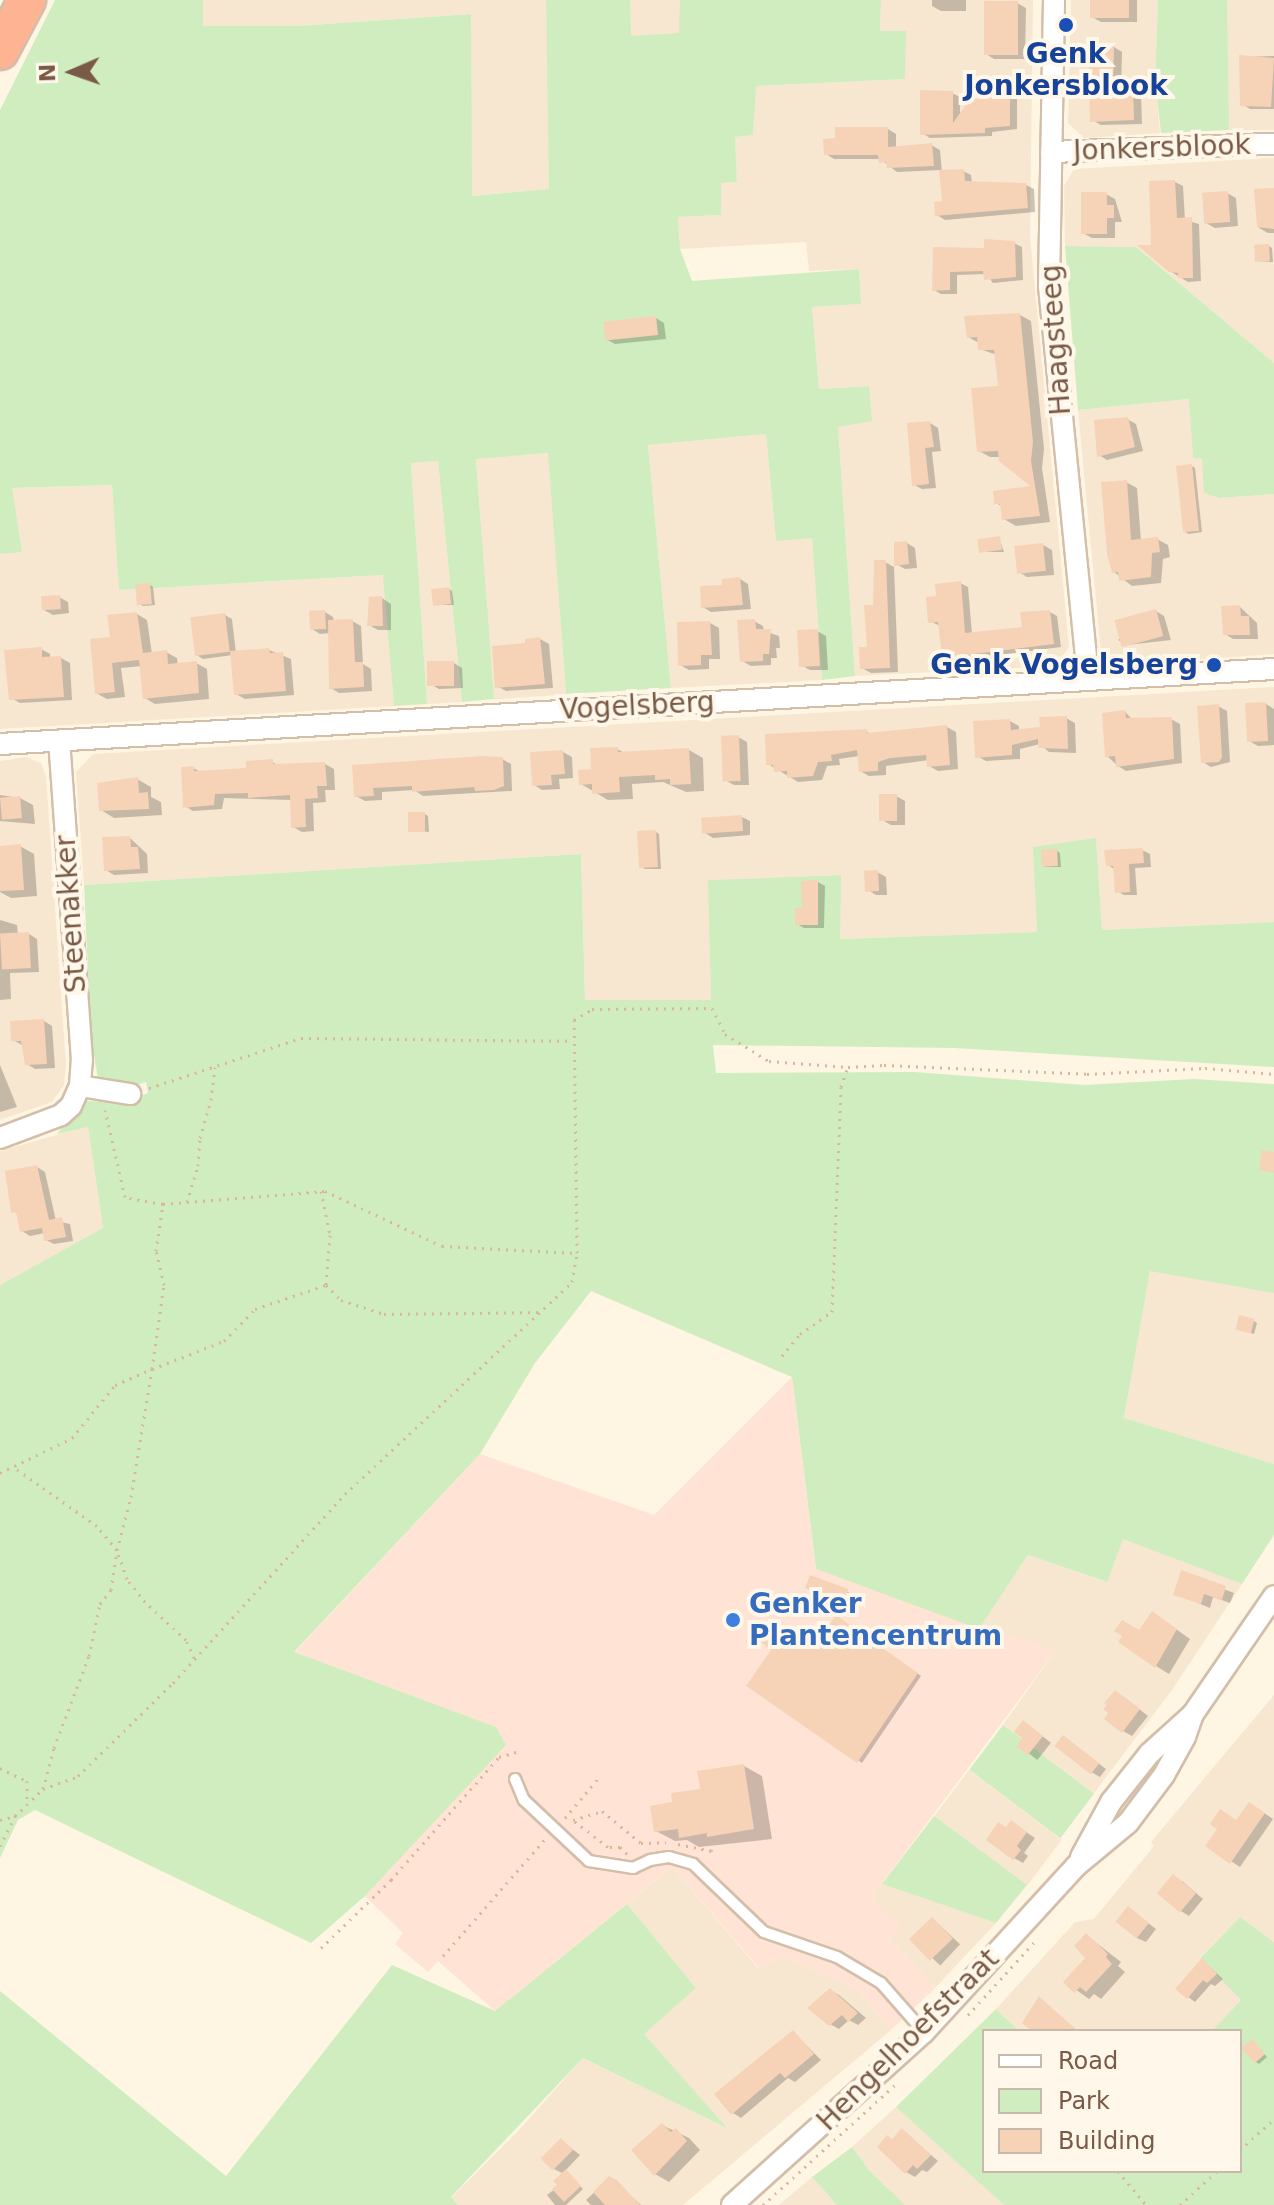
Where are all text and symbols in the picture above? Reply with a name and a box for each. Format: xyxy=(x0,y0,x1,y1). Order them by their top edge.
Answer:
marker: Genk Jonkersblook xyxy=(1057,16,1075,34)
north arrow xyxy=(32,32,112,112)
place label: Genk Jonkersblook xyxy=(964,37,1168,103)
text: N xyxy=(35,63,60,83)
street label: Jonkersblook xyxy=(1073,128,1251,168)
street label: Haagsteeg xyxy=(1034,264,1078,416)
place label: Genk Vogelsberg xyxy=(930,648,1198,682)
marker: Genk Vogelsberg xyxy=(1205,656,1223,674)
street label: Vogelsberg xyxy=(559,685,715,727)
street label: Steenakker xyxy=(49,834,93,994)
place label: Genker Plantencentrum xyxy=(749,1587,1002,1653)
marker: Genker Plantencentrum xyxy=(724,1611,742,1629)
street label: Hengelhoefstraat xyxy=(810,1942,1006,2138)
legend xyxy=(982,2029,1242,2173)
text: Road xyxy=(1058,2047,1118,2075)
text: Park xyxy=(1058,2087,1110,2115)
text: Building xyxy=(1058,2127,1155,2155)

